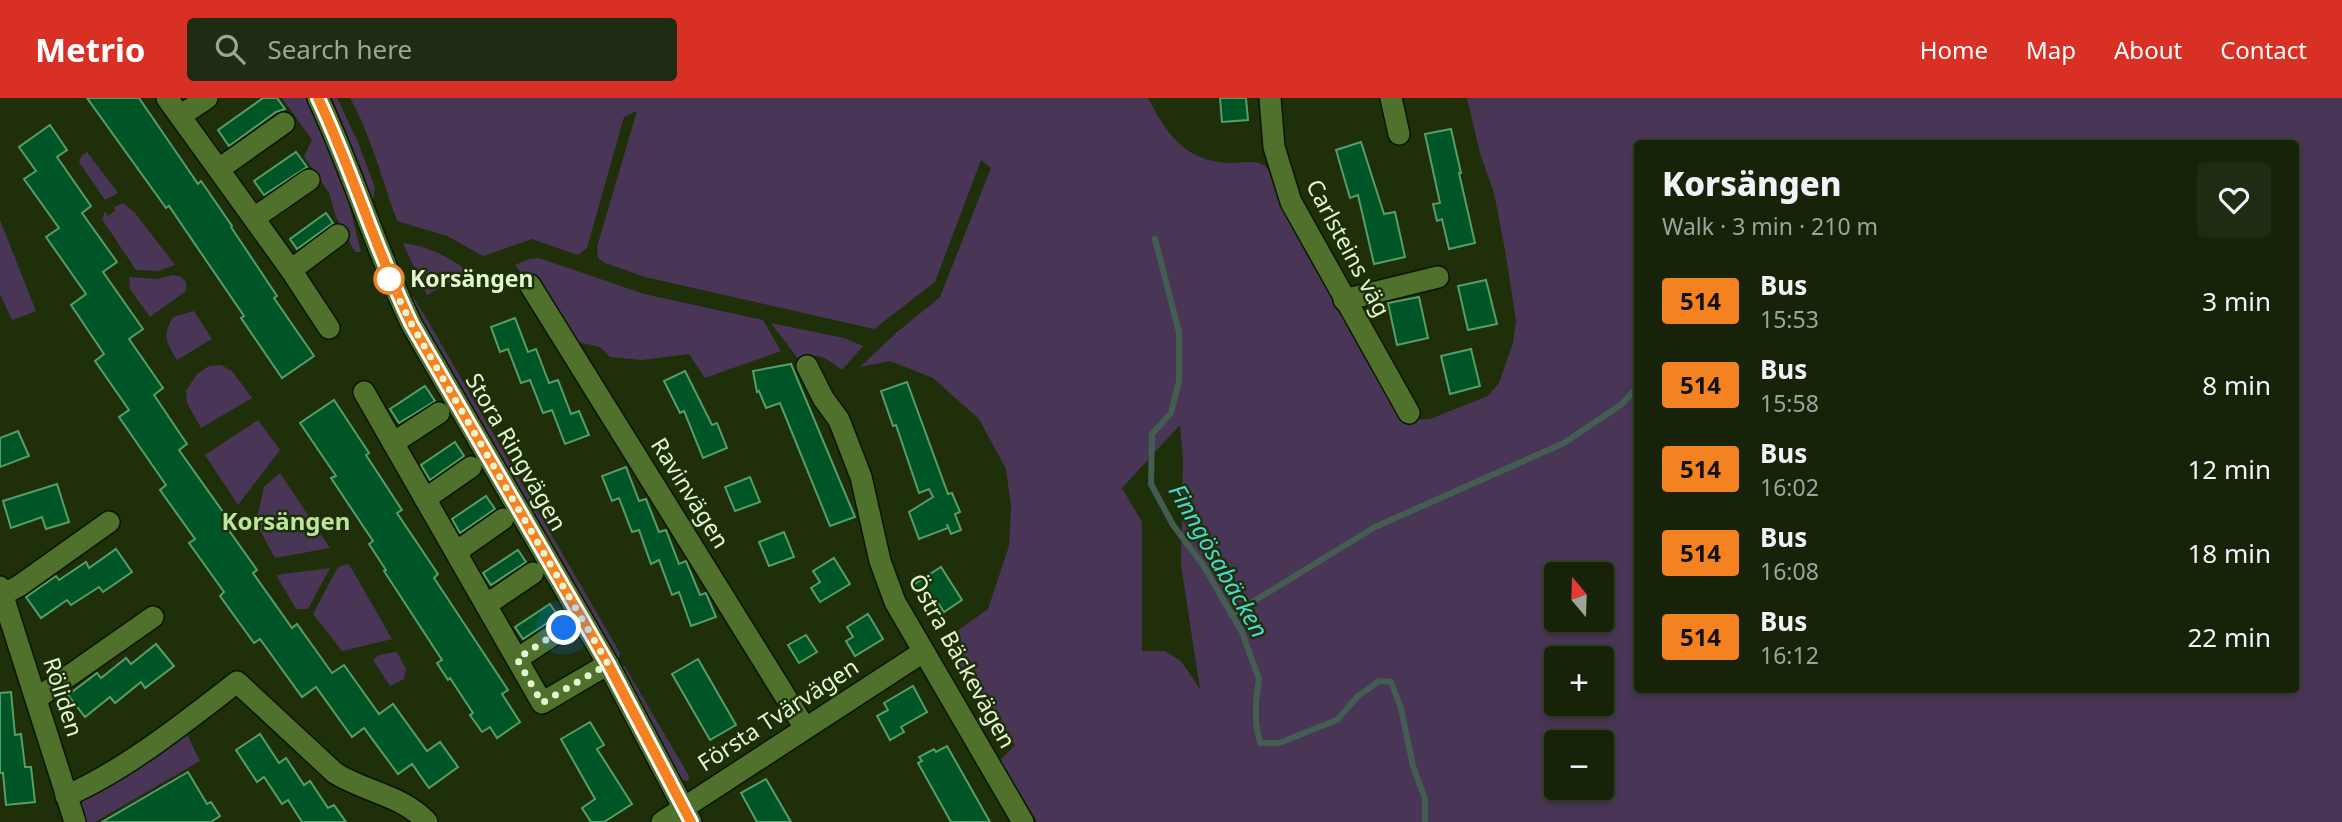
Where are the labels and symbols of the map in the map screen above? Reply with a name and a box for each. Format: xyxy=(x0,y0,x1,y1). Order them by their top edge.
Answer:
street label: Carlsteins väg xyxy=(1299,173,1398,322)
place label: Korsängen xyxy=(410,262,533,294)
marker: Korsängen xyxy=(374,264,404,294)
street label: Stora Ringvägen xyxy=(459,367,575,536)
street label: Ravinvägen xyxy=(644,431,738,554)
water label: Finngösabäcken xyxy=(1162,477,1277,643)
district label: Korsängen xyxy=(222,504,350,537)
north arrow xyxy=(1544,562,1614,632)
street label: Östra Bäckevägen xyxy=(902,568,1024,753)
your location xyxy=(546,610,581,645)
street label: Första Tvärvägen xyxy=(691,650,864,778)
street label: Röliden xyxy=(36,653,92,740)

